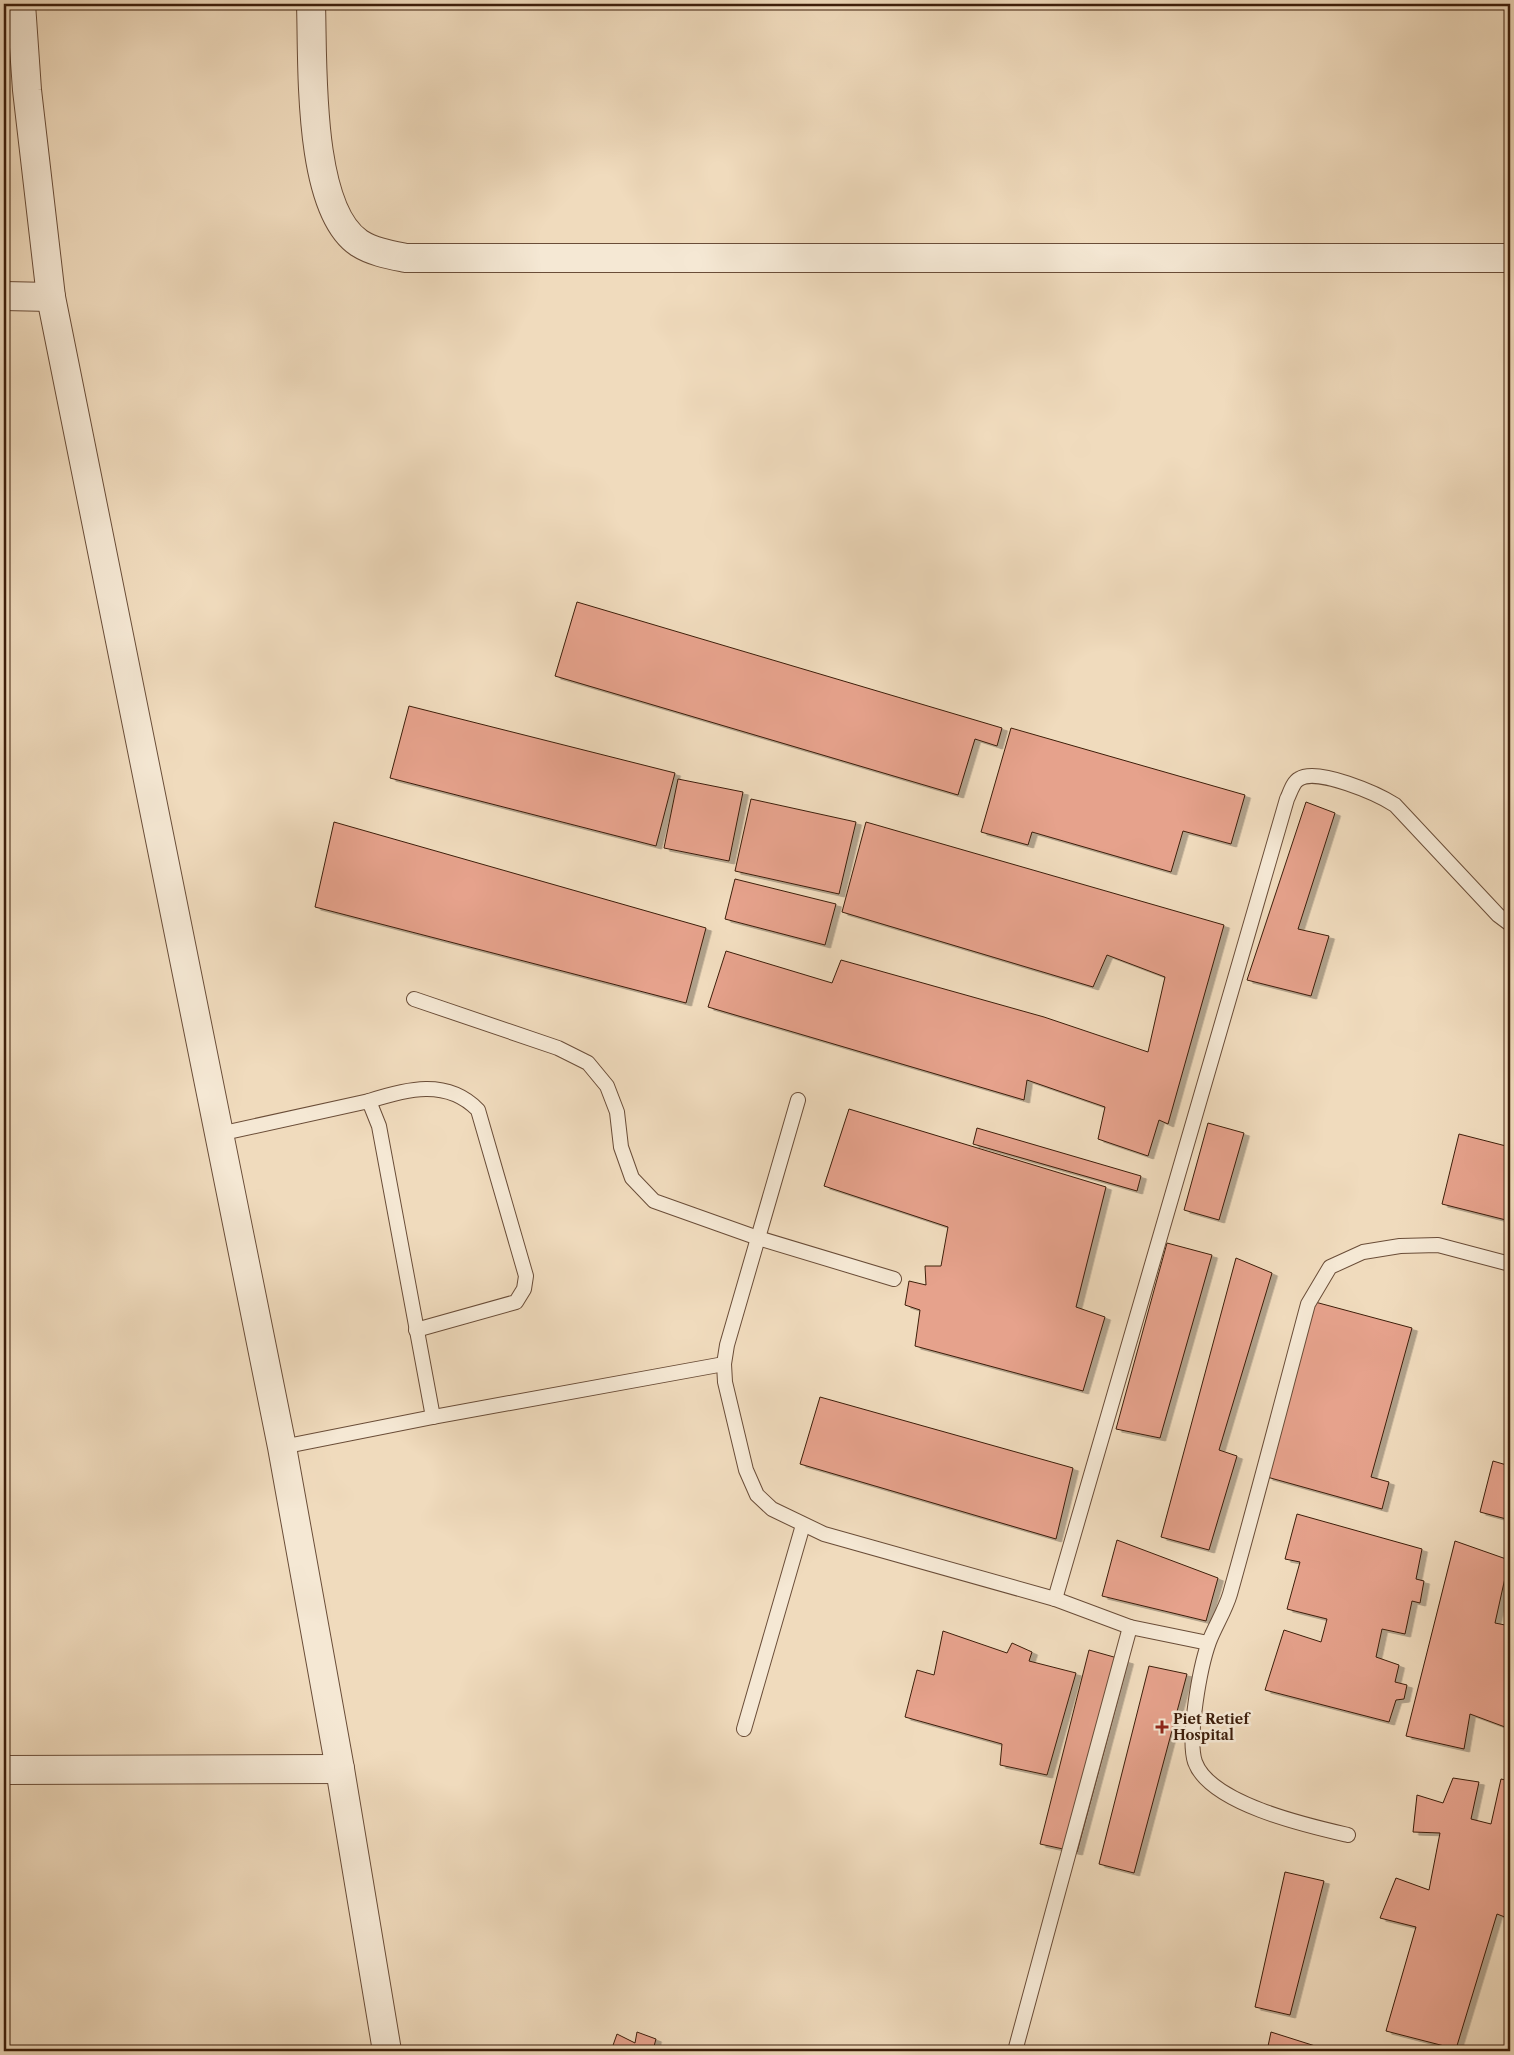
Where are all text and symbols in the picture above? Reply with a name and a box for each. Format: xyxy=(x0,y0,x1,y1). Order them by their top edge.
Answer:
place label: Piet Retief Hospital xyxy=(1173,1710,1251,1744)
marker: Piet Retief Hospital xyxy=(1155,1720,1169,1734)

